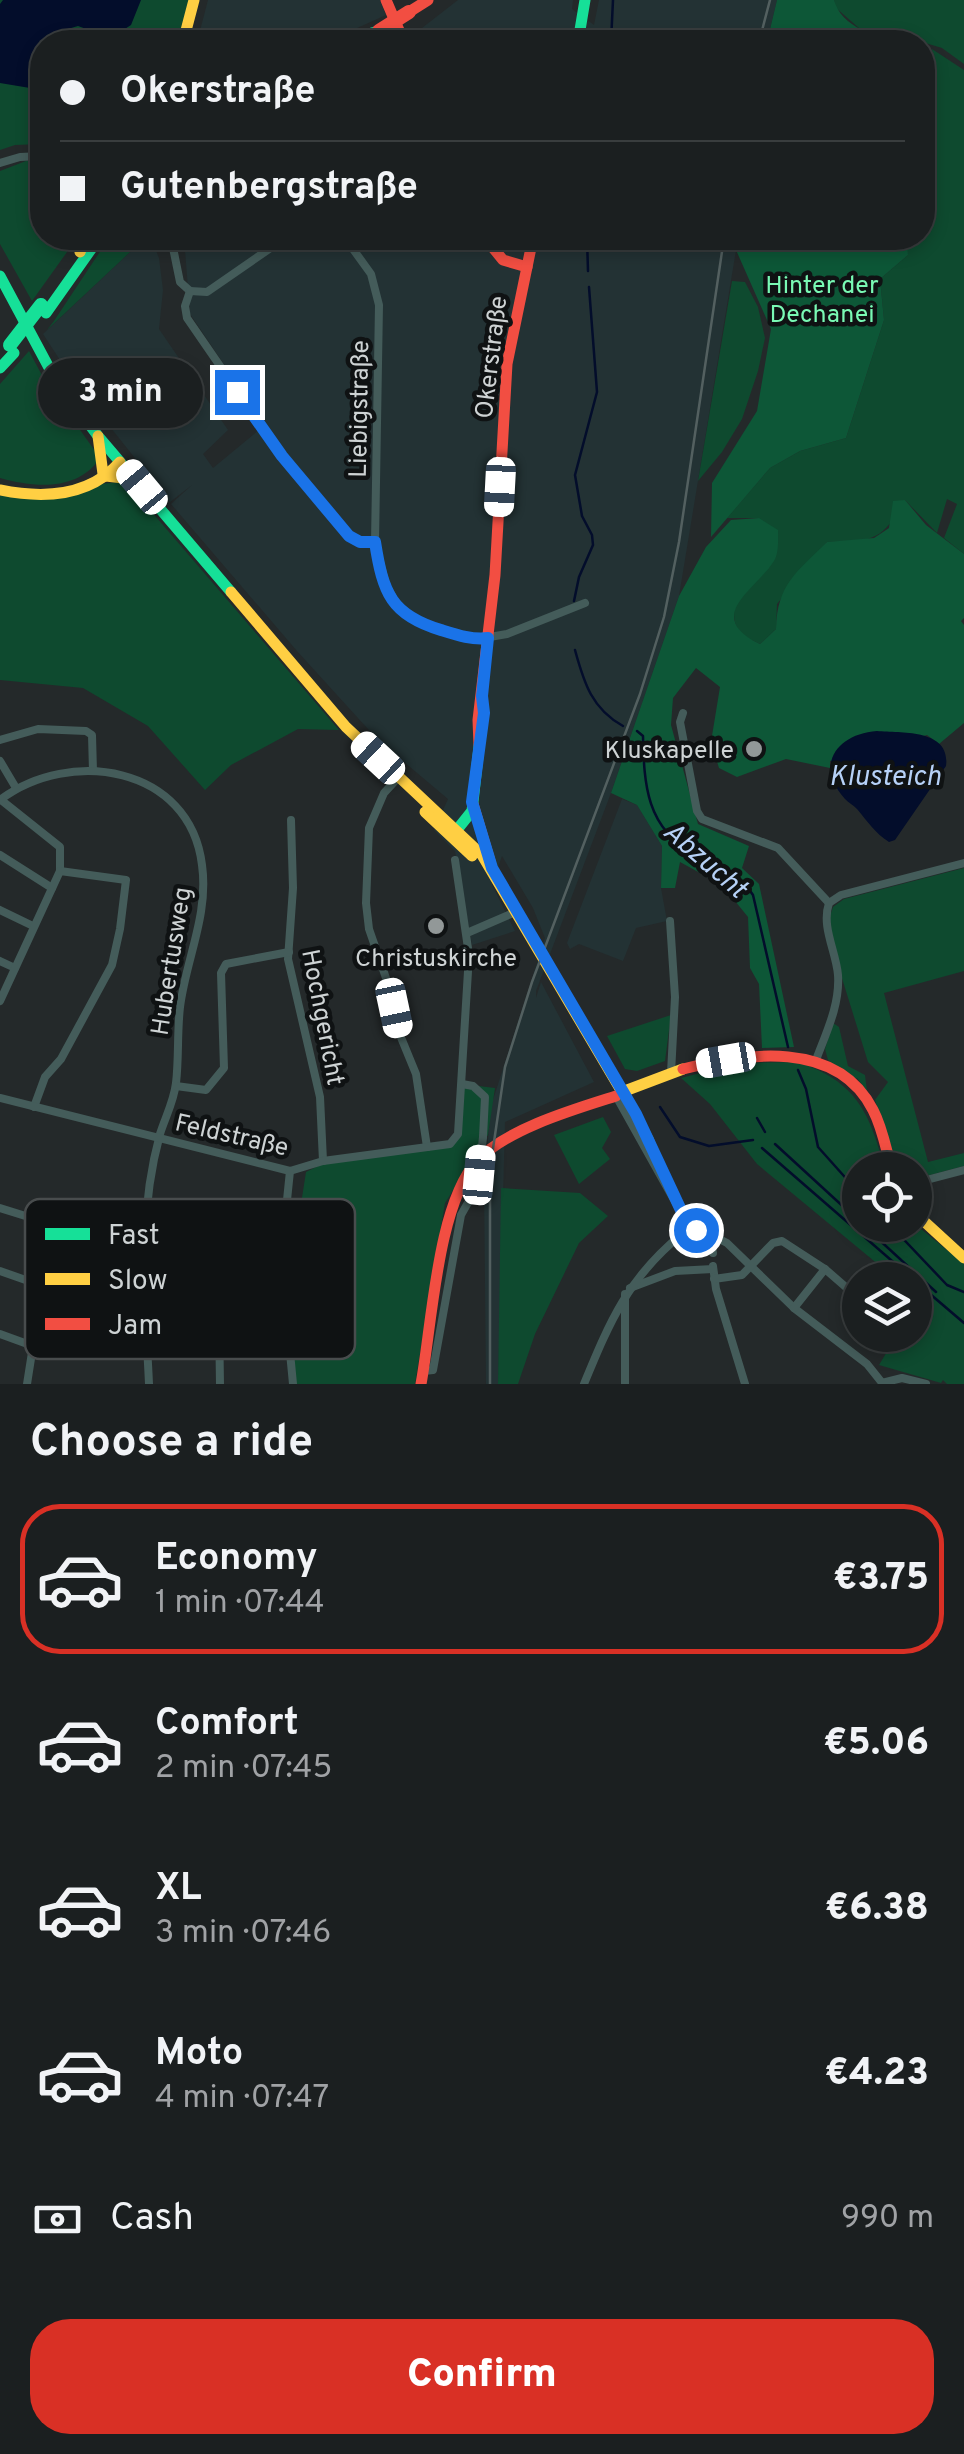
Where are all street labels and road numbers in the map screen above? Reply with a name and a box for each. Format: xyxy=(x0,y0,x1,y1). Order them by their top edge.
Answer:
street label: Okerstraße xyxy=(470,294,516,421)
street label: Liebigstraße xyxy=(344,340,378,478)
street label: Hubertusweg xyxy=(145,885,200,1038)
street label: Hochgericht xyxy=(292,947,350,1088)
street label: Feldstraße xyxy=(171,1108,291,1166)

